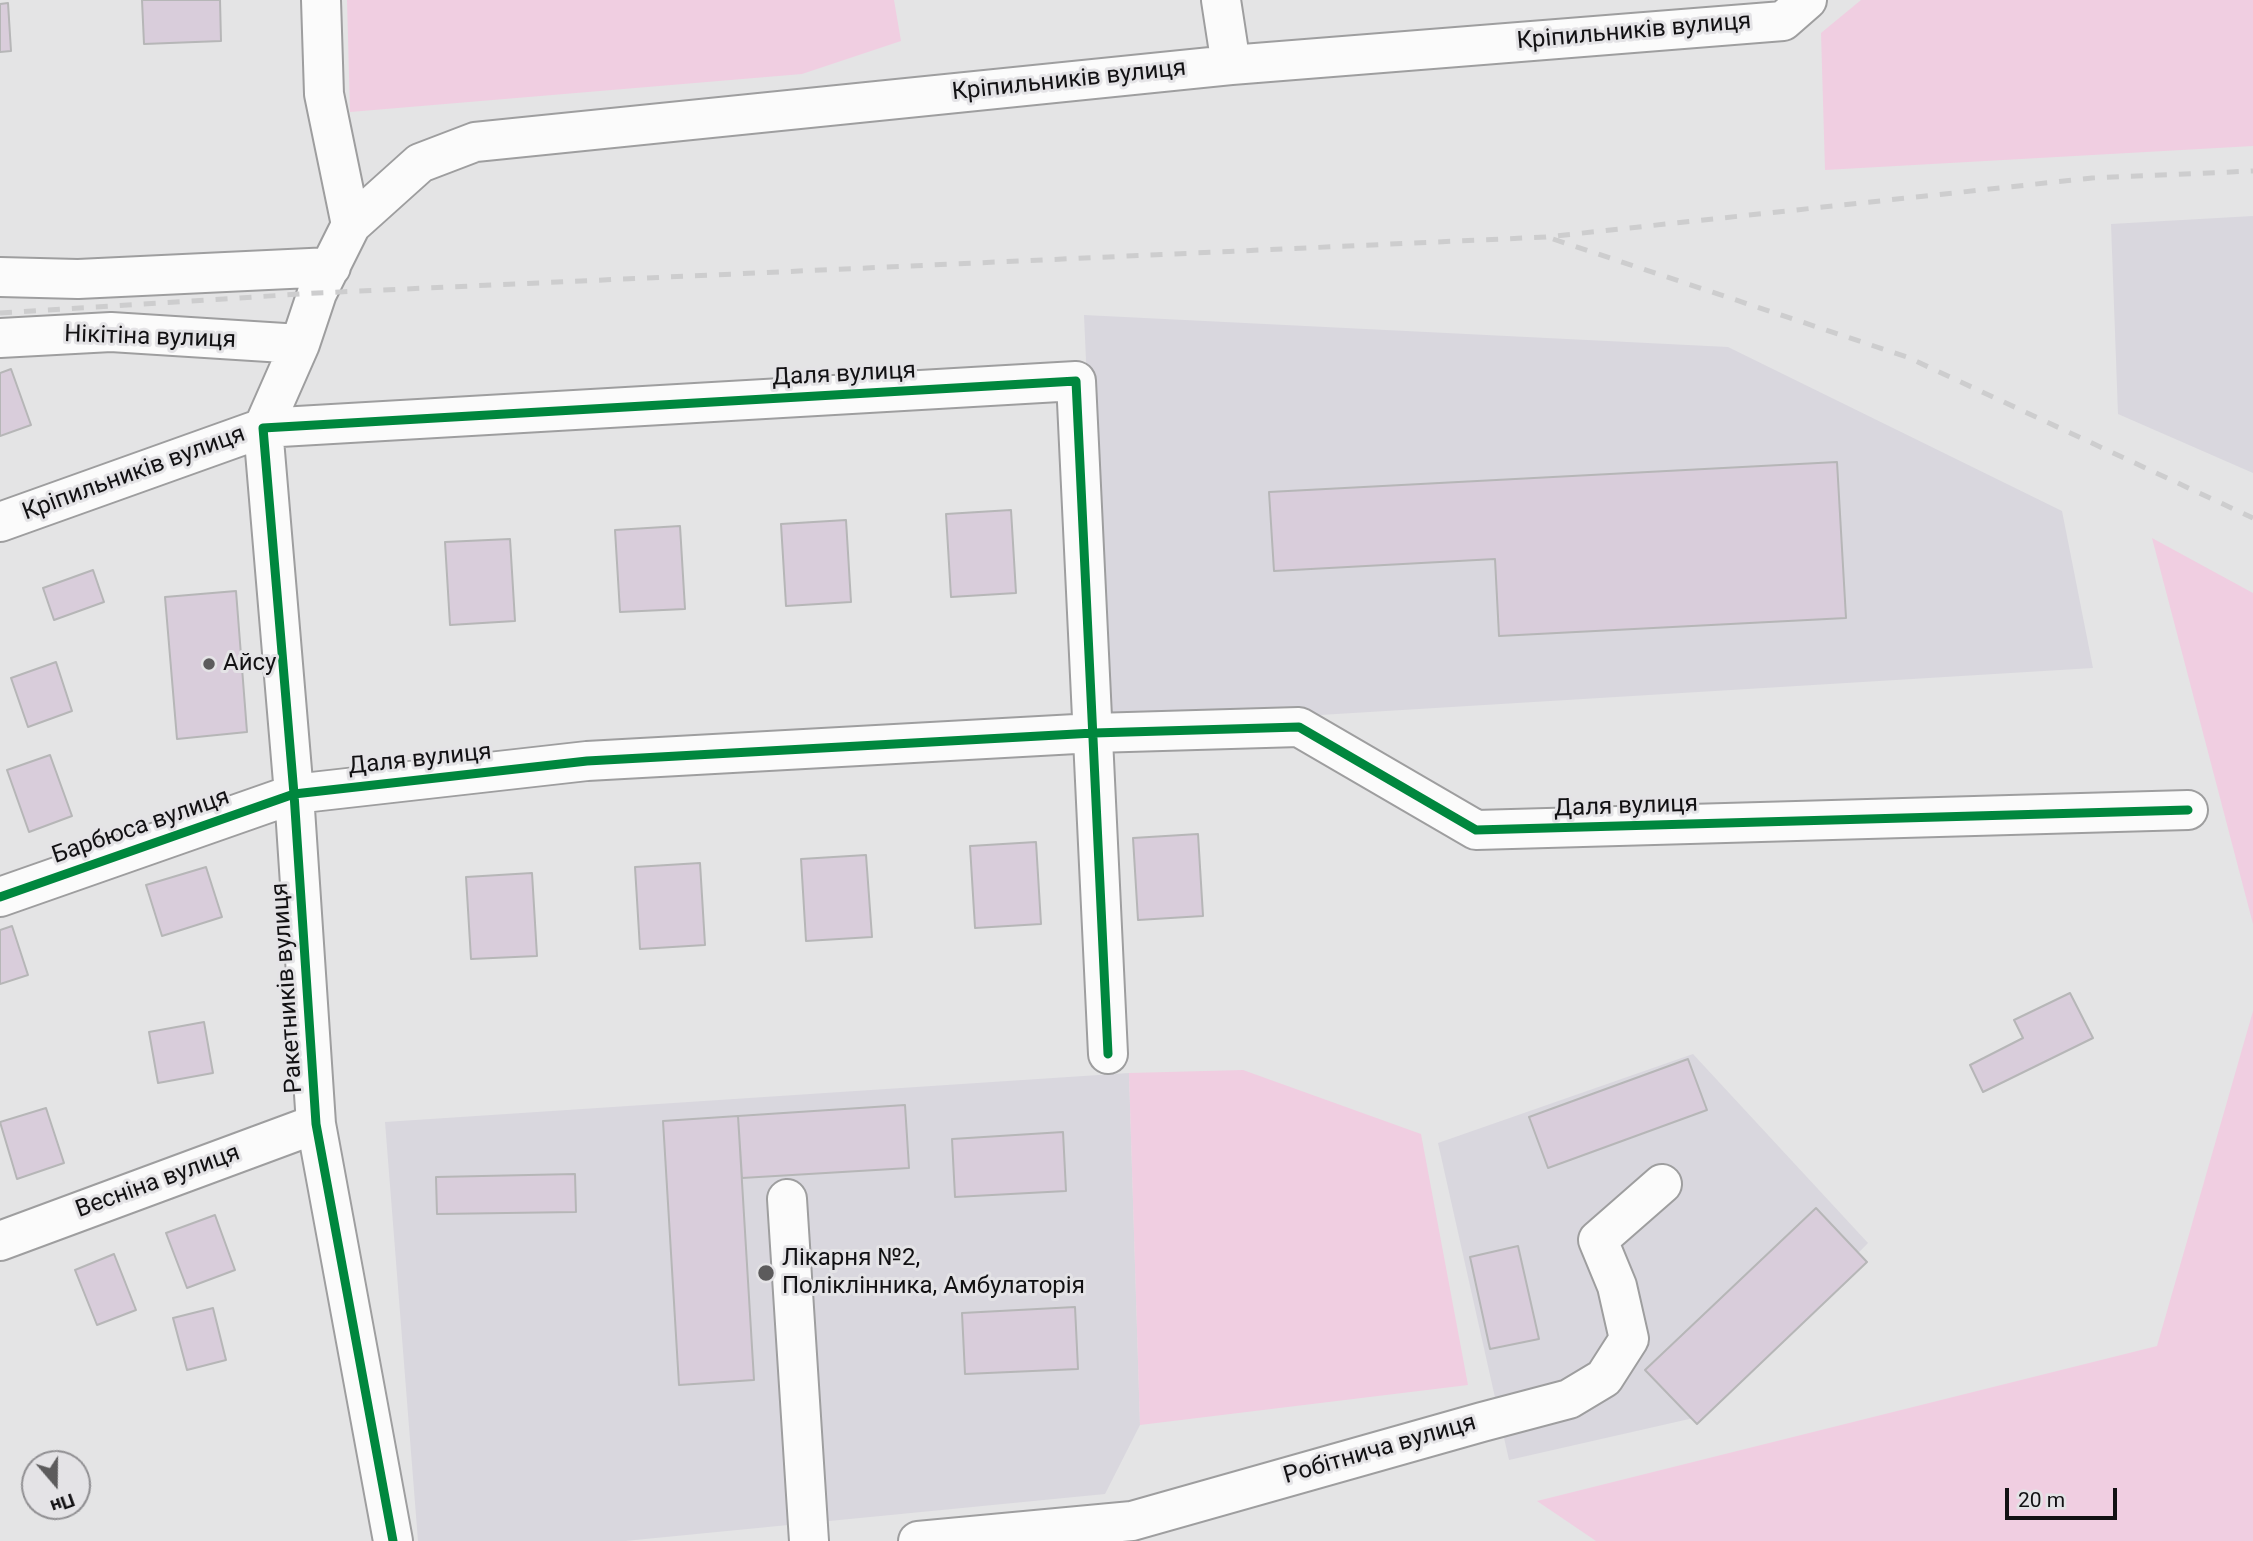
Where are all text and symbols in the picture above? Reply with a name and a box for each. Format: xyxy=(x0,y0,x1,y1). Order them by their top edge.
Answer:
street label: Кріпильників вулиця xyxy=(1516,7,1752,57)
street label: Кріпильників вулиця xyxy=(951,54,1187,108)
street label: Нікітіна вулиця xyxy=(64,321,236,355)
street label: Даля вулиця xyxy=(771,357,917,393)
street label: Кріпильників вулиця xyxy=(19,420,249,528)
place label: Айсу xyxy=(223,650,276,678)
marker: Айсу xyxy=(201,656,217,672)
street label: Даля вулиця xyxy=(347,738,493,782)
street label: Барбюса вулиця xyxy=(49,783,233,871)
street label: Даля вулиця xyxy=(1554,790,1698,824)
street label: Ракетників вулиця xyxy=(266,882,310,1094)
street label: Весніна вулиця xyxy=(72,1139,244,1225)
place label: Лікарня №2, Поліклінника, Амбулаторія xyxy=(782,1245,1085,1301)
marker: Лікарня №2, Поліклінника, Амбулаторія xyxy=(756,1263,776,1283)
street label: Робітнича вулиця xyxy=(1280,1409,1480,1491)
north arrow xyxy=(21,1450,91,1520)
scale bar xyxy=(2008,1474,2120,1518)
text: Пн xyxy=(47,1488,78,1518)
text: 20 m xyxy=(2018,1488,2065,1512)

